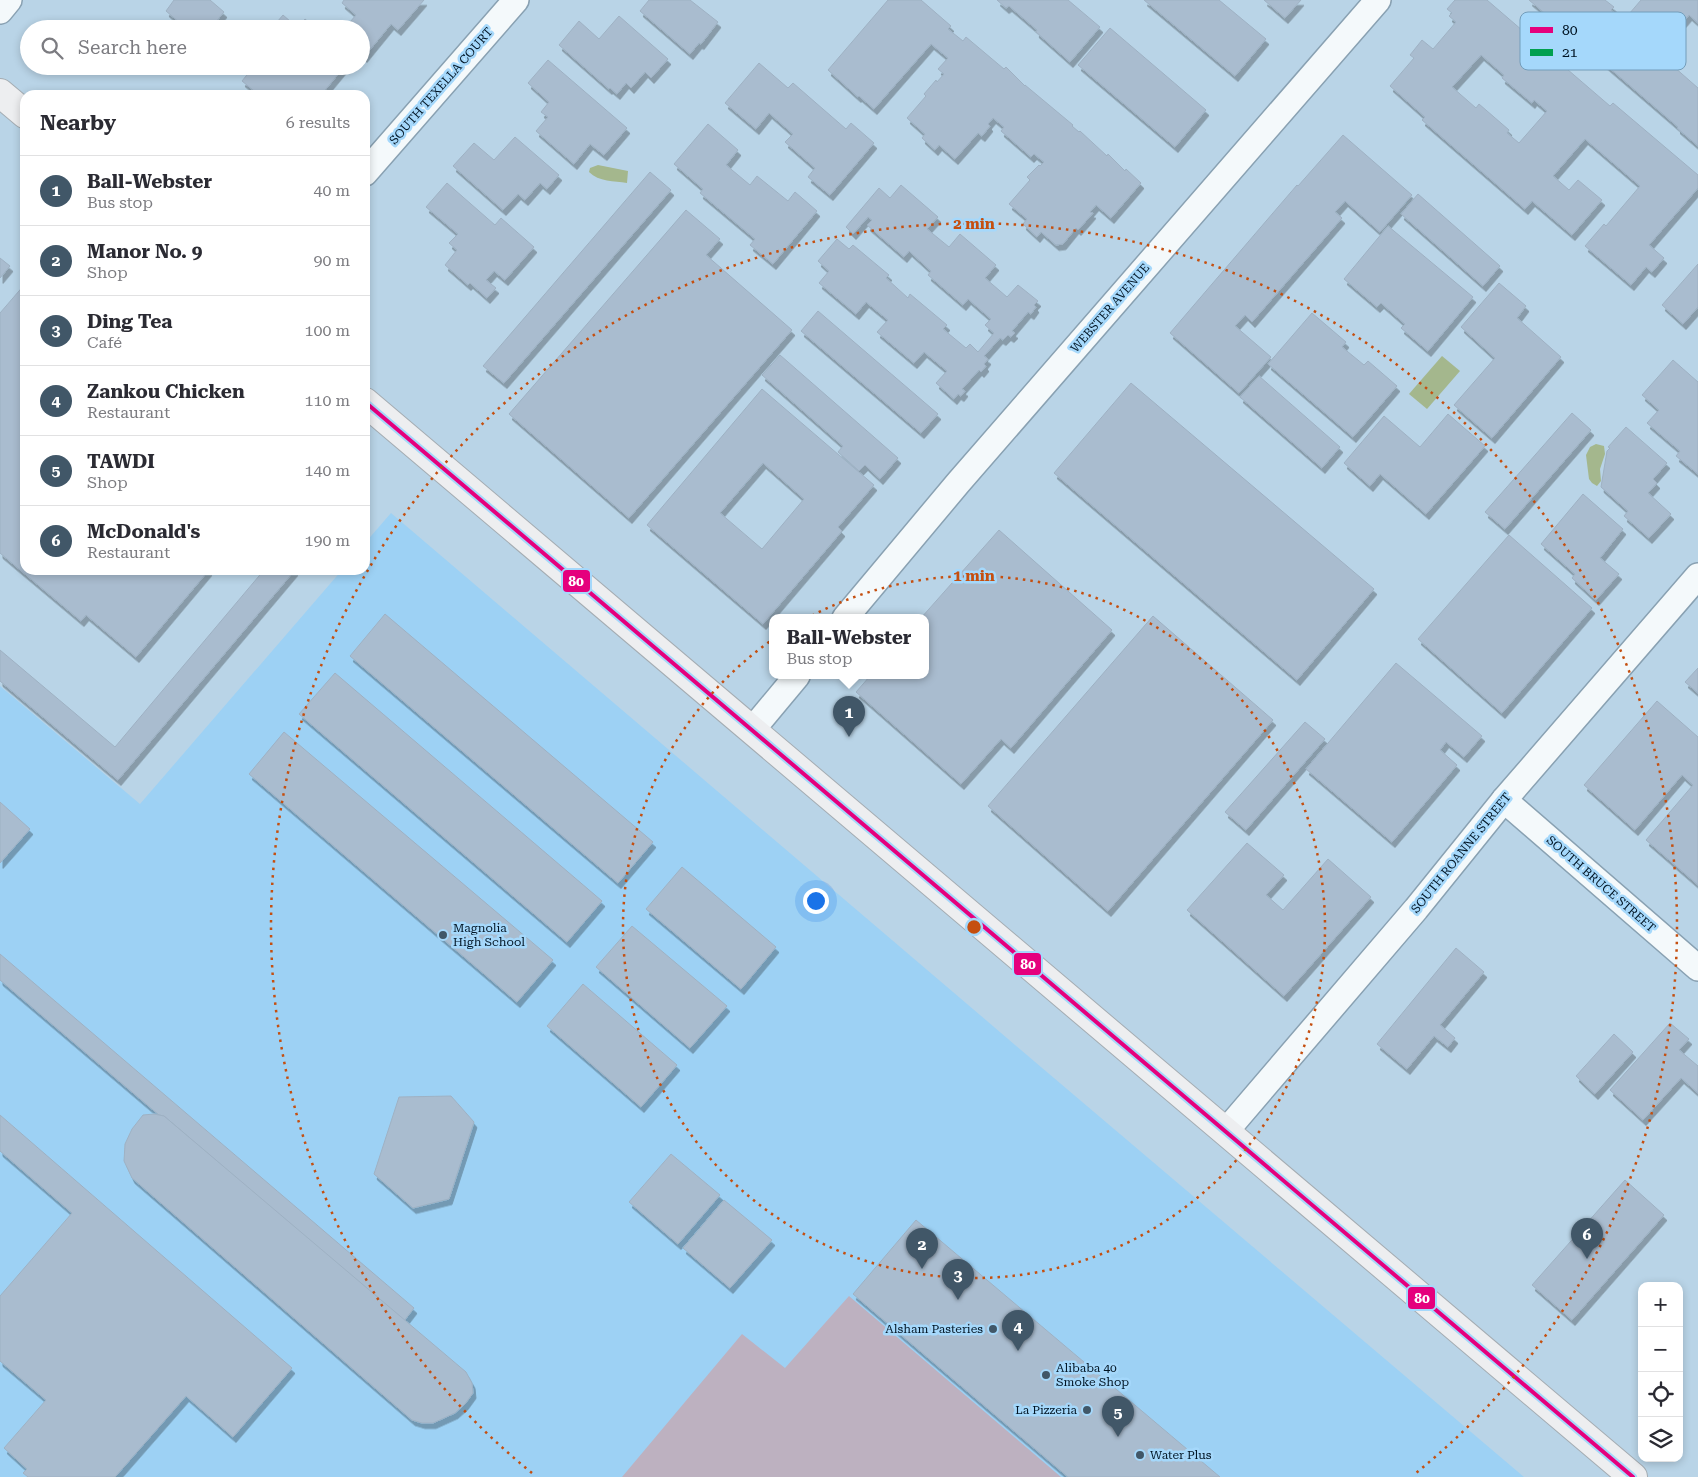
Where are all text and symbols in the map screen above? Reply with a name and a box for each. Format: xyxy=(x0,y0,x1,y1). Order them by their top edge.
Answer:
legend xyxy=(1520,12,1686,70)
search box xyxy=(20,20,370,75)
text: 80 xyxy=(1562,22,1578,38)
street label: SOUTH TEXELLA COURT xyxy=(387,25,495,147)
icon: search xyxy=(38,34,66,62)
text: Search here xyxy=(78,36,187,59)
text: 21 xyxy=(1562,44,1578,60)
text: Nearby xyxy=(40,111,116,135)
text: 6 results xyxy=(286,113,350,132)
text: Ball-Webster xyxy=(87,170,212,193)
text: 1 xyxy=(52,181,60,200)
text: 40 m xyxy=(313,181,350,200)
text: Bus stop xyxy=(87,193,153,212)
text: 2 min xyxy=(953,215,995,233)
text: Manor No. 9 xyxy=(87,240,202,263)
text: 2 xyxy=(52,251,60,270)
text: 90 m xyxy=(313,251,350,270)
street label: WEBSTER AVENUE xyxy=(1068,261,1152,355)
text: Shop xyxy=(87,263,128,282)
text: Ding Tea xyxy=(87,310,172,333)
text: 3 xyxy=(52,321,60,340)
text: 100 m xyxy=(304,321,350,340)
text: Café xyxy=(87,333,122,352)
text: Zankou Chicken xyxy=(87,380,245,403)
text: 4 xyxy=(52,391,60,410)
text: 110 m xyxy=(304,391,350,410)
text: Restaurant xyxy=(87,403,170,422)
text: TAWDI xyxy=(87,450,155,473)
text: 5 xyxy=(52,461,60,480)
text: 140 m xyxy=(304,461,350,480)
text: Shop xyxy=(87,473,128,492)
text: McDonald's xyxy=(87,520,200,543)
text: 6 xyxy=(52,531,60,550)
text: 190 m xyxy=(304,531,350,550)
text: Restaurant xyxy=(87,543,170,562)
text: 1 min xyxy=(953,567,995,585)
line badge: 80 xyxy=(562,569,591,593)
text: 80 xyxy=(568,573,584,589)
popup xyxy=(769,614,929,679)
text: Ball-Webster xyxy=(786,626,912,649)
text: Bus stop xyxy=(786,649,852,668)
pin: 1 xyxy=(833,696,865,737)
street label: SOUTH ROANNE STREET xyxy=(1408,790,1514,916)
street label: SOUTH BRUCE STREET xyxy=(1544,833,1658,935)
your location xyxy=(803,888,829,914)
centre of rings xyxy=(965,918,983,936)
place label: Magnolia High School xyxy=(453,921,525,949)
marker: Magnolia High School xyxy=(437,929,449,941)
line badge: 80 xyxy=(1013,952,1042,976)
text: 80 xyxy=(1020,956,1036,972)
pin: 6 xyxy=(1571,1218,1603,1259)
pin: 2 xyxy=(906,1228,938,1269)
pin: 3 xyxy=(942,1259,974,1300)
map controls xyxy=(1638,1282,1683,1462)
button: + xyxy=(1638,1282,1683,1327)
line badge: 80 xyxy=(1407,1286,1436,1310)
text: 80 xyxy=(1414,1290,1430,1306)
pin: 4 xyxy=(1002,1310,1034,1351)
place label: Alsham Pasteries xyxy=(885,1322,983,1336)
marker: Alsham Pasteries xyxy=(987,1323,999,1335)
button: − xyxy=(1638,1327,1683,1372)
place label: Alibaba 40 Smoke Shop xyxy=(1056,1361,1129,1389)
marker: Alibaba 40 Smoke Shop xyxy=(1040,1369,1052,1381)
button: locate xyxy=(1638,1372,1683,1417)
pin: 5 xyxy=(1102,1396,1134,1437)
place label: La Pizzeria xyxy=(1015,1403,1077,1417)
marker: La Pizzeria xyxy=(1081,1404,1093,1416)
button: layers xyxy=(1638,1417,1683,1462)
place label: Water Plus xyxy=(1150,1448,1212,1462)
marker: Water Plus xyxy=(1134,1449,1146,1461)

